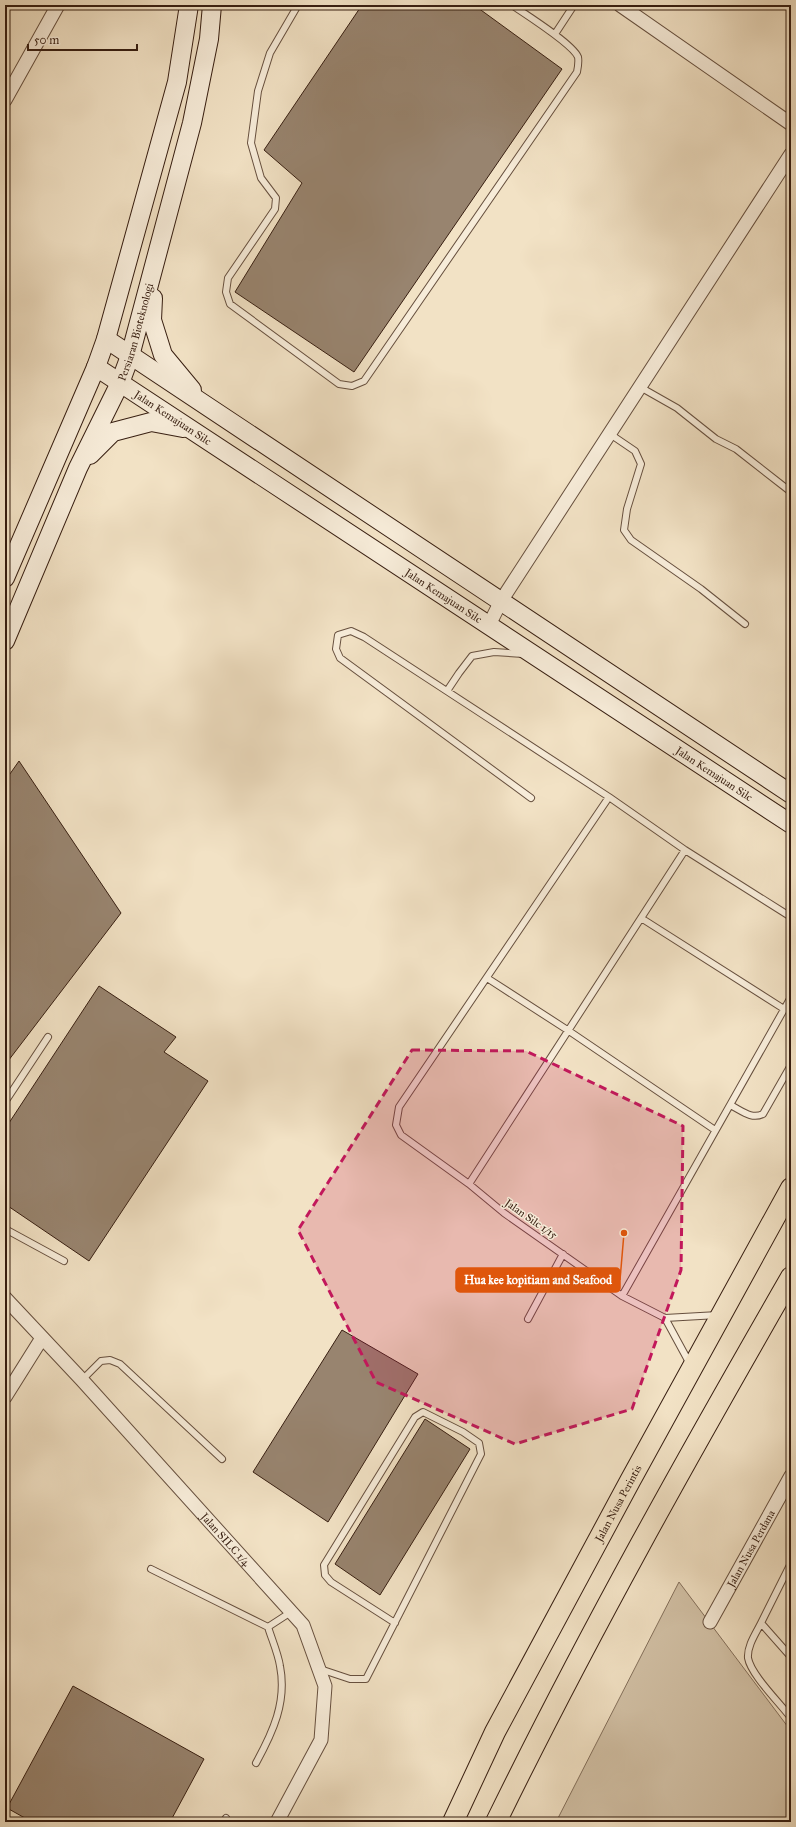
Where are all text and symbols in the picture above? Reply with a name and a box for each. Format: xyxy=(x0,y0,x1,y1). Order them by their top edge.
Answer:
scale bar xyxy=(28,26,137,52)
text: 50 m xyxy=(34,33,59,47)
street label: Persiaran Bioteknologi xyxy=(115,282,156,383)
street label: Jalan Kemajuan Silc xyxy=(131,387,214,448)
street label: Jalan Kemajuan Silc xyxy=(401,565,485,626)
street label: Jalan Kemajuan Silc xyxy=(672,743,756,804)
street label: Jalan Silc 1/15 xyxy=(501,1196,560,1243)
callout: Hua kee kopitiam and Seafood xyxy=(456,1268,620,1292)
text: Hua kee kopitiam and Seafood xyxy=(464,1273,613,1288)
street label: Jalan Nusa Perintis xyxy=(592,1463,644,1545)
street label: Jalan Nusa Perdana xyxy=(724,1507,778,1591)
street label: Jalan SILC 1/4 xyxy=(197,1509,254,1569)

